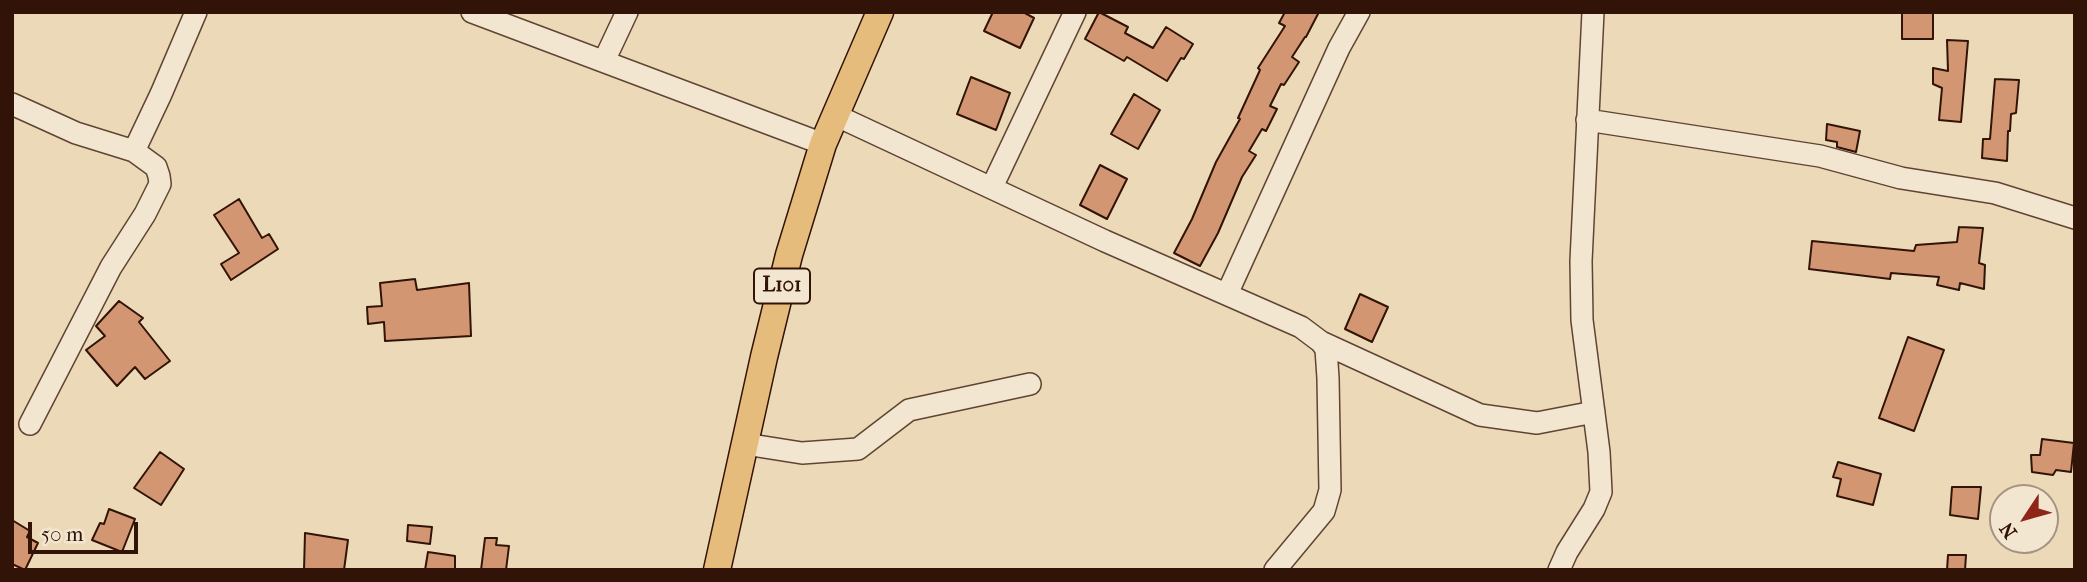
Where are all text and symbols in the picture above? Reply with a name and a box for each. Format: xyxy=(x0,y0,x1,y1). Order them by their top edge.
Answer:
road number: L101 xyxy=(754,268,810,304)
north arrow xyxy=(1989,484,2059,554)
scale bar xyxy=(32,508,142,552)
text: N xyxy=(1995,518,2022,542)
text: 50 m xyxy=(41,522,84,546)

